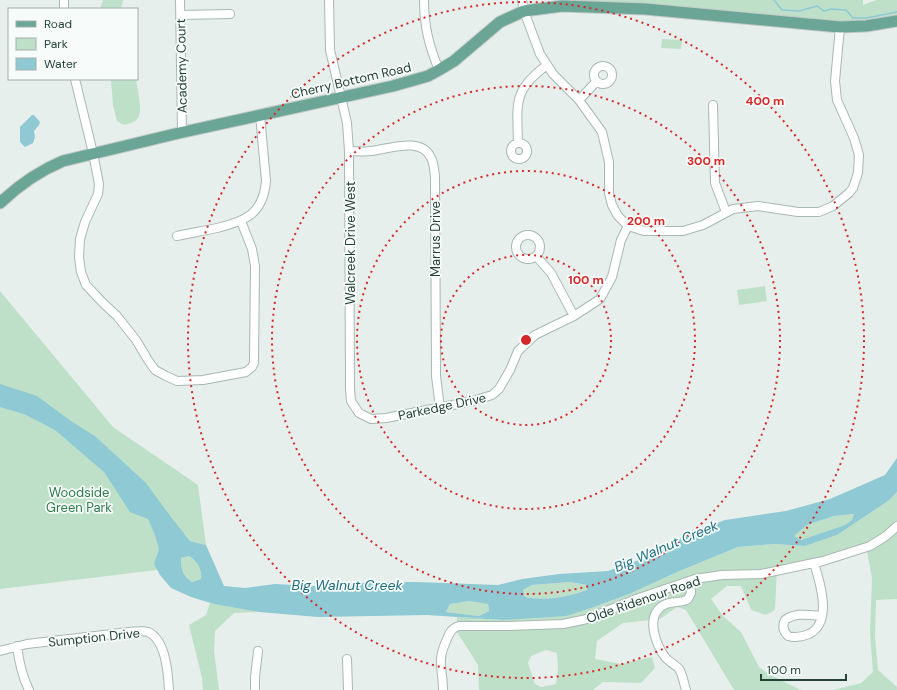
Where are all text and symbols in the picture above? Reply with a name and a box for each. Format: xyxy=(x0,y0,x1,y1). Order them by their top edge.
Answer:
legend xyxy=(8,8,138,80)
text: Road xyxy=(44,16,72,32)
street label: Academy Court xyxy=(172,18,191,114)
text: Park xyxy=(44,36,68,52)
text: Water xyxy=(44,56,78,72)
street label: Cherry Bottom Road xyxy=(289,58,413,103)
text: 400 m xyxy=(746,93,784,109)
text: 300 m xyxy=(687,153,725,169)
street label: Walcreek Drive West xyxy=(342,181,359,305)
street label: Marrus Drive xyxy=(427,201,444,277)
text: 200 m xyxy=(627,213,665,229)
text: 100 m xyxy=(568,272,604,288)
centre of rings xyxy=(519,333,533,347)
street label: Parkedge Drive xyxy=(397,389,488,424)
park label: Woodside Green Park xyxy=(46,484,112,516)
water label: Big Walnut Creek xyxy=(611,516,721,576)
street label: Olde Ridenour Road xyxy=(584,572,702,627)
water label: Big Walnut Creek xyxy=(291,576,403,594)
street label: Sumption Drive xyxy=(47,624,141,651)
scale bar xyxy=(761,656,846,682)
text: 100 m xyxy=(767,662,801,678)

